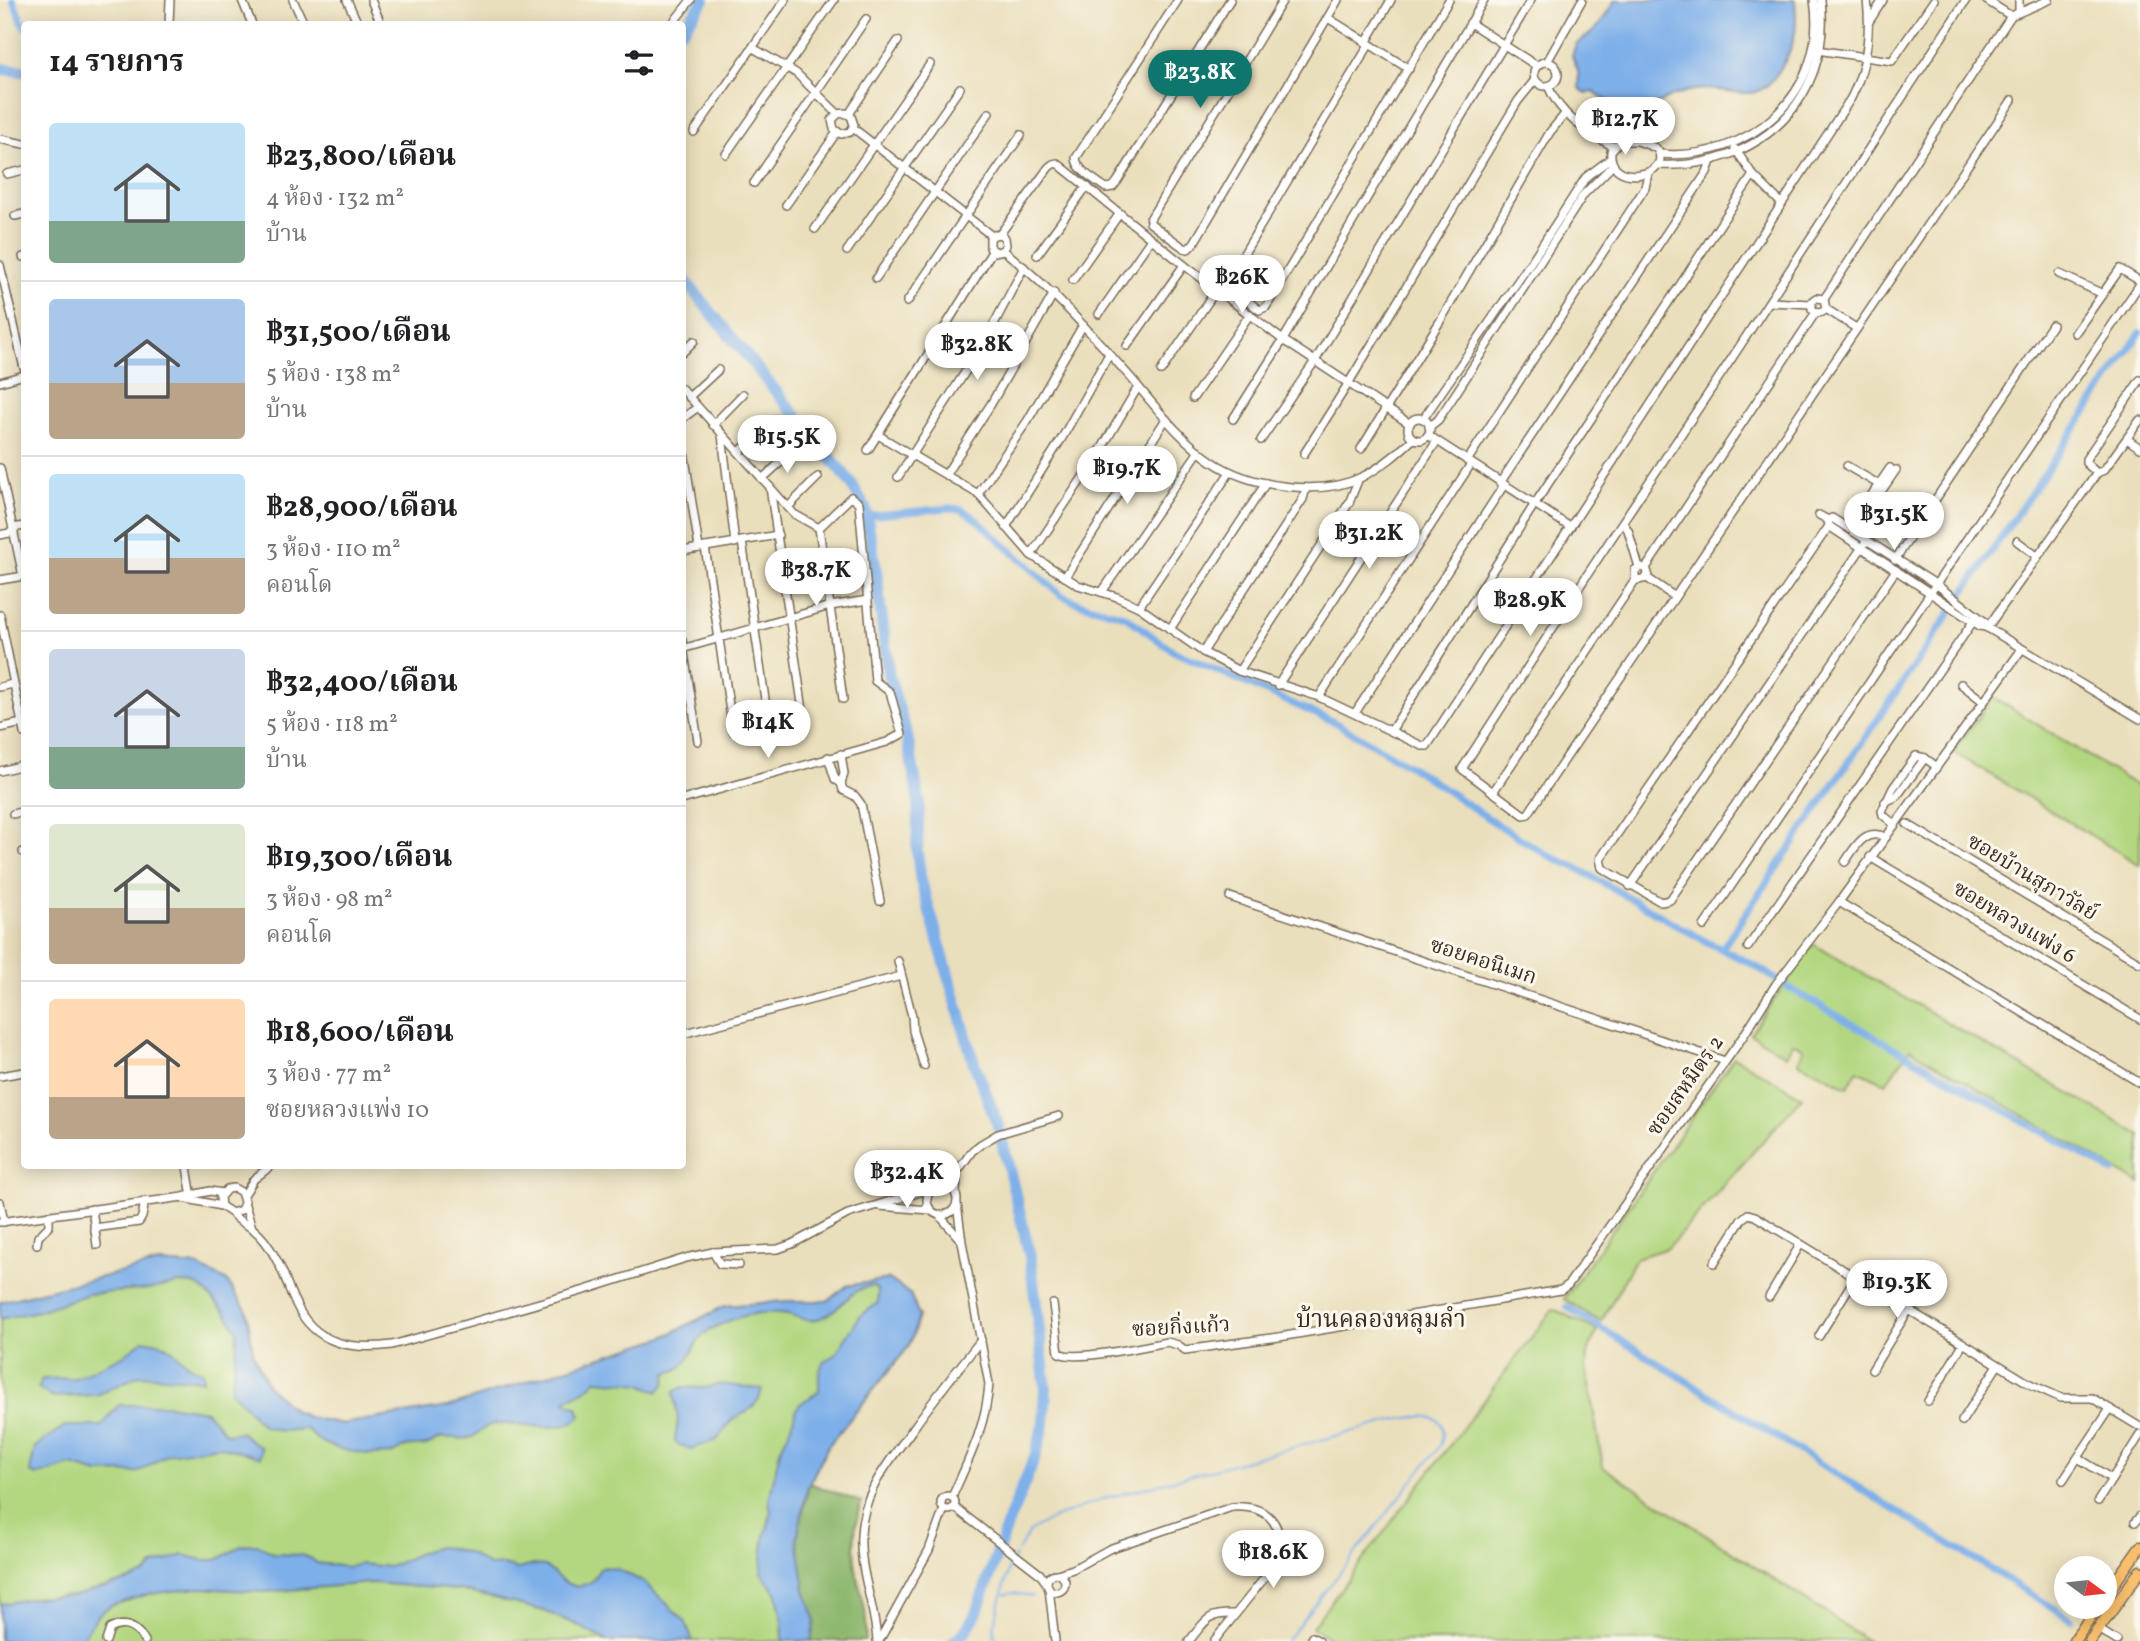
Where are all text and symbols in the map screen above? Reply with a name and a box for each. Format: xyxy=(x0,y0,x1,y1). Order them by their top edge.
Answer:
text: 14 รายการ xyxy=(49,42,184,84)
icon: filters xyxy=(620,44,658,82)
pin: ฿23.8K xyxy=(1143,50,1257,110)
text: ฿23.8K xyxy=(1164,57,1236,89)
pin: ฿12.7K xyxy=(1568,97,1682,157)
text: ฿12.7K xyxy=(1591,104,1659,136)
text: ฿23,800/เดือน xyxy=(266,136,456,178)
icon: home xyxy=(105,151,189,235)
text: 4 ห้อง · 132 m² xyxy=(266,183,404,215)
text: บ้าน xyxy=(266,219,307,251)
pin: ฿26K xyxy=(1201,256,1283,315)
text: ฿26K xyxy=(1215,262,1269,294)
text: ฿31,500/เดือน xyxy=(266,312,451,354)
pin: ฿32.8K xyxy=(920,322,1034,382)
icon: home xyxy=(105,327,189,411)
text: ฿32.8K xyxy=(941,329,1013,361)
text: 5 ห้อง · 138 m² xyxy=(266,359,401,391)
text: บ้าน xyxy=(266,395,307,427)
pin: ฿15.5K xyxy=(730,416,844,475)
text: ฿15.5K xyxy=(753,422,821,454)
pin: ฿19.7K xyxy=(1070,447,1184,506)
text: ฿19.7K xyxy=(1093,453,1161,485)
text: ฿28,900/เดือน xyxy=(266,487,458,529)
pin: ฿31.5K xyxy=(1837,492,1951,552)
text: ฿31.5K xyxy=(1860,499,1928,531)
icon: home xyxy=(105,502,189,586)
pin: ฿31.2K xyxy=(1312,512,1426,571)
text: ฿31.2K xyxy=(1335,518,1403,550)
text: 3 ห้อง · 110 m² xyxy=(266,534,401,566)
pin: ฿38.7K xyxy=(759,548,873,608)
text: ฿38.7K xyxy=(781,555,851,587)
text: คอนโด xyxy=(266,570,333,602)
pin: ฿28.9K xyxy=(1473,578,1587,638)
text: ฿28.9K xyxy=(1494,585,1566,617)
text: ฿32,400/เดือน xyxy=(266,662,458,704)
icon: home xyxy=(105,677,189,761)
pin: ฿14K xyxy=(727,700,809,760)
text: ฿14K xyxy=(742,707,794,739)
text: 5 ห้อง · 118 m² xyxy=(266,709,398,741)
text: บ้าน xyxy=(266,745,307,777)
street label: ซอยบ้านสุภาวัลย์ xyxy=(1961,828,2103,928)
text: ฿19,300/เดือน xyxy=(266,837,452,879)
icon: home xyxy=(105,852,189,936)
street label: ซอยหลวงแพ่ง 6 xyxy=(1947,875,2081,971)
text: 3 ห้อง · 98 m² xyxy=(266,884,393,916)
text: คอนโด xyxy=(266,920,333,952)
street label: ซอยคอนิเมก xyxy=(1426,931,1540,993)
text: ฿18,600/เดือน xyxy=(266,1012,454,1054)
icon: home xyxy=(105,1027,189,1111)
street label: ซอยสหมิตร 2 xyxy=(1641,1030,1731,1142)
text: 3 ห้อง · 77 m² xyxy=(266,1059,391,1091)
text: ซอยหลวงแพ่ง 10 xyxy=(266,1095,429,1127)
pin: ฿32.4K xyxy=(850,1150,964,1210)
text: ฿32.4K xyxy=(870,1157,944,1189)
pin: ฿19.3K xyxy=(1840,1260,1954,1320)
text: ฿19.3K xyxy=(1862,1267,1932,1299)
district label: บ้านคลองหลุมลำ xyxy=(1296,1304,1466,1338)
street label: ซอยกิ่งแก้ว xyxy=(1131,1308,1231,1345)
pin: ฿18.6K xyxy=(1216,1530,1330,1590)
text: ฿18.6K xyxy=(1238,1537,1308,1569)
north arrow xyxy=(2054,1556,2118,1619)
map controls xyxy=(2054,1556,2117,1619)

